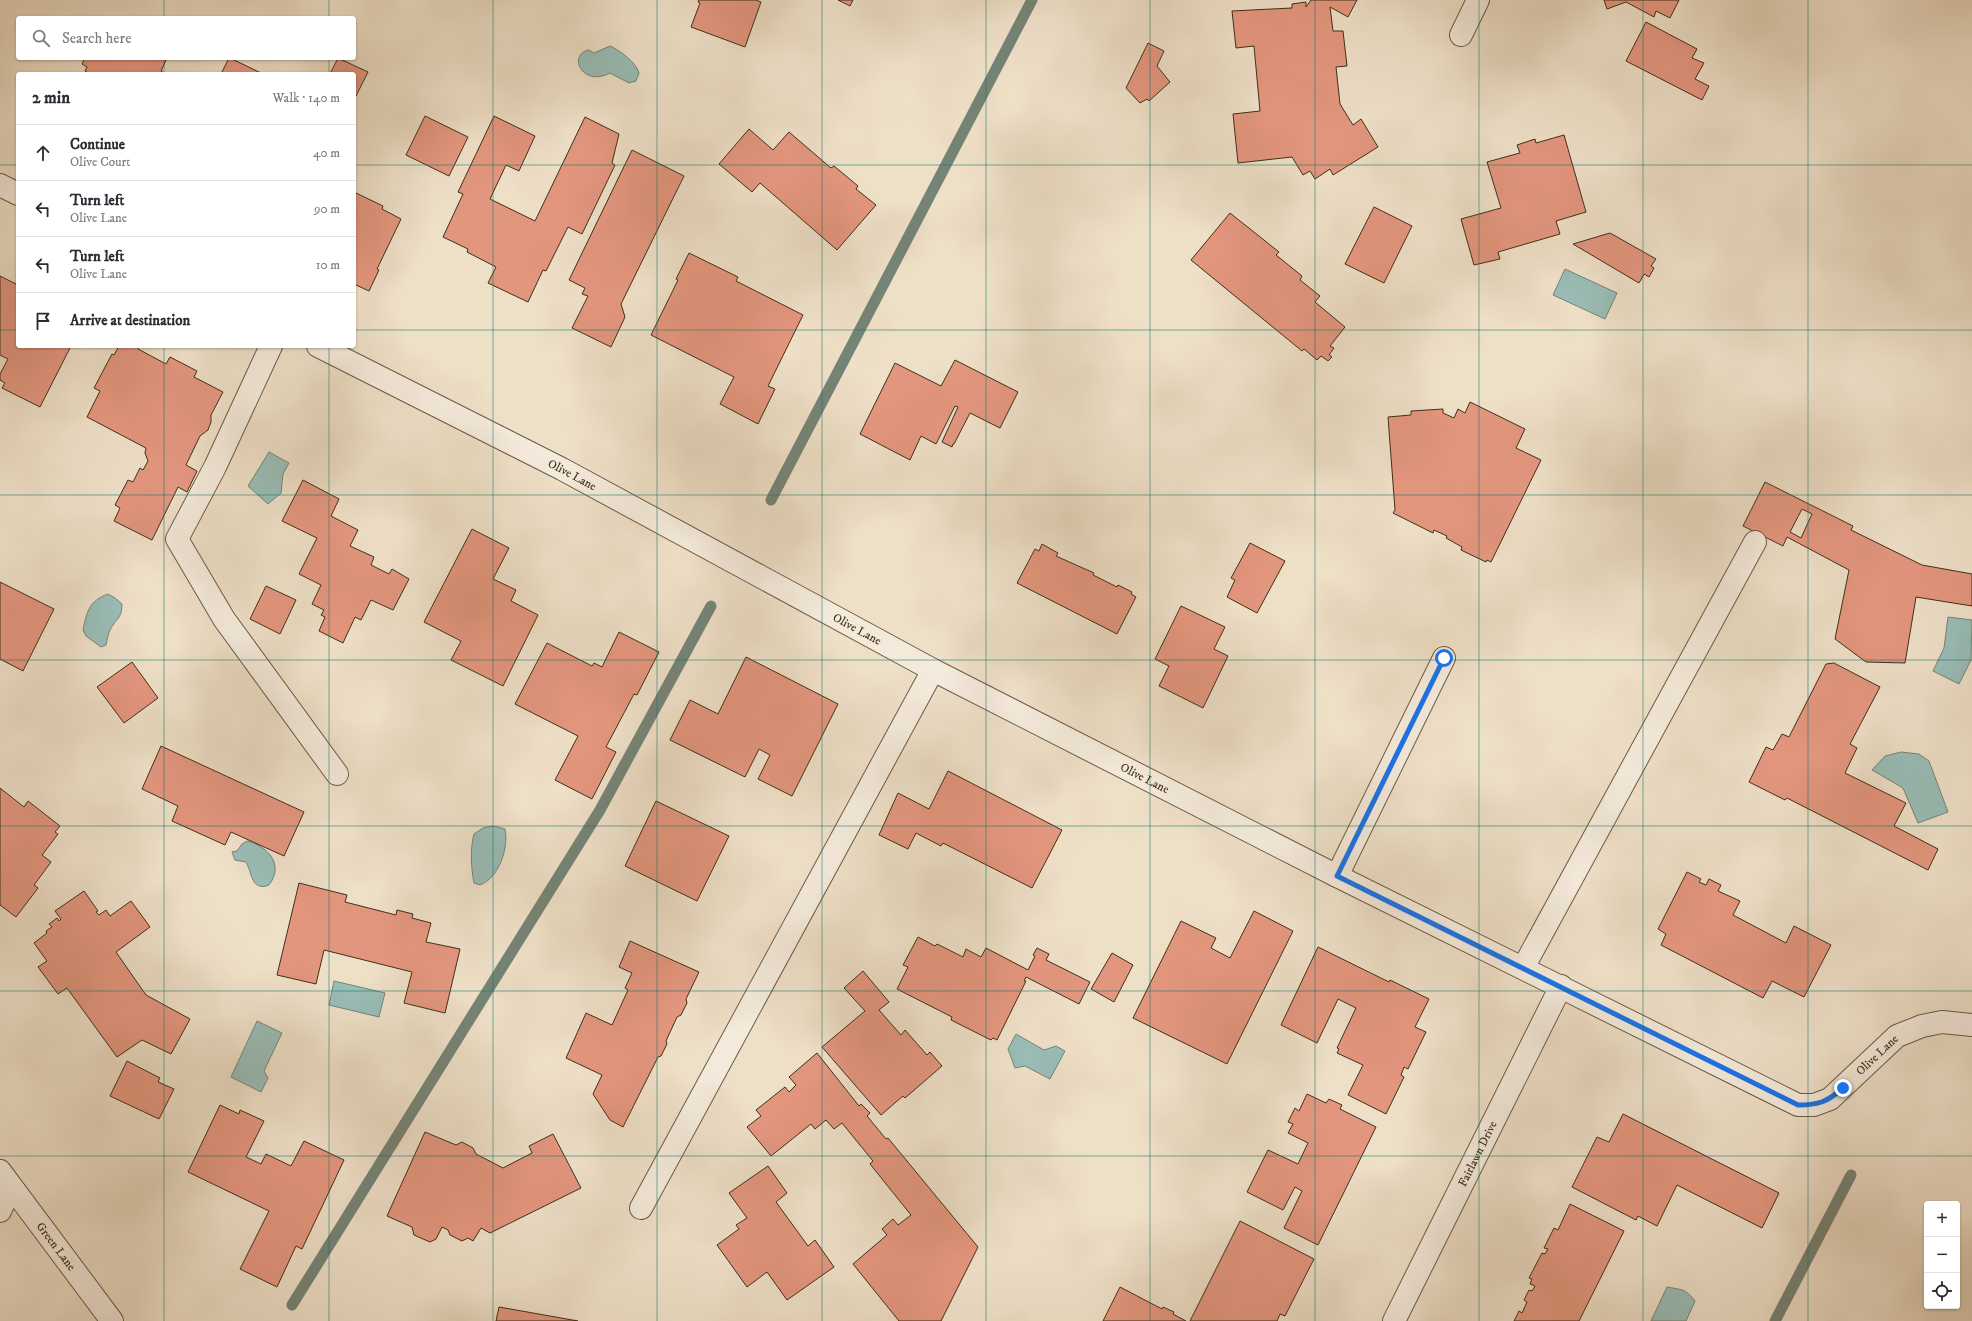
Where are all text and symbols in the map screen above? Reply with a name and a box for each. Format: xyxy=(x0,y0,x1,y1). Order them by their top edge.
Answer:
search box xyxy=(16,16,356,60)
icon: search xyxy=(30,27,52,49)
text: Search here xyxy=(62,29,131,48)
text: 2 min xyxy=(32,87,70,109)
text: Walk · 140 m xyxy=(272,90,340,106)
text: Continue xyxy=(70,135,125,154)
icon: ahead xyxy=(32,142,54,164)
text: 40 m xyxy=(313,145,340,161)
text: Olive Court xyxy=(70,154,130,170)
text: Turn left xyxy=(70,191,124,210)
icon: left xyxy=(32,198,54,220)
text: 90 m xyxy=(314,201,340,217)
text: Olive Lane xyxy=(70,210,127,226)
text: Turn left xyxy=(70,247,124,266)
icon: left xyxy=(32,254,54,276)
text: 10 m xyxy=(316,257,340,273)
text: Olive Lane xyxy=(70,266,127,282)
icon: arrive xyxy=(32,310,54,332)
text: Arrive at destination xyxy=(70,311,190,330)
street label: Olive Lane xyxy=(545,456,599,494)
street label: Olive Lane xyxy=(830,610,884,649)
route start xyxy=(1435,649,1453,667)
street label: Olive Lane xyxy=(1118,760,1172,797)
street label: Olive Lane xyxy=(1853,1032,1902,1079)
route end xyxy=(1834,1079,1852,1097)
street label: Fairlawn Drive xyxy=(1455,1118,1501,1189)
map controls xyxy=(1924,1201,1960,1309)
button: + xyxy=(1924,1201,1960,1237)
street label: Green Lane xyxy=(33,1219,79,1274)
button: − xyxy=(1924,1237,1960,1273)
button: locate xyxy=(1924,1273,1960,1309)

